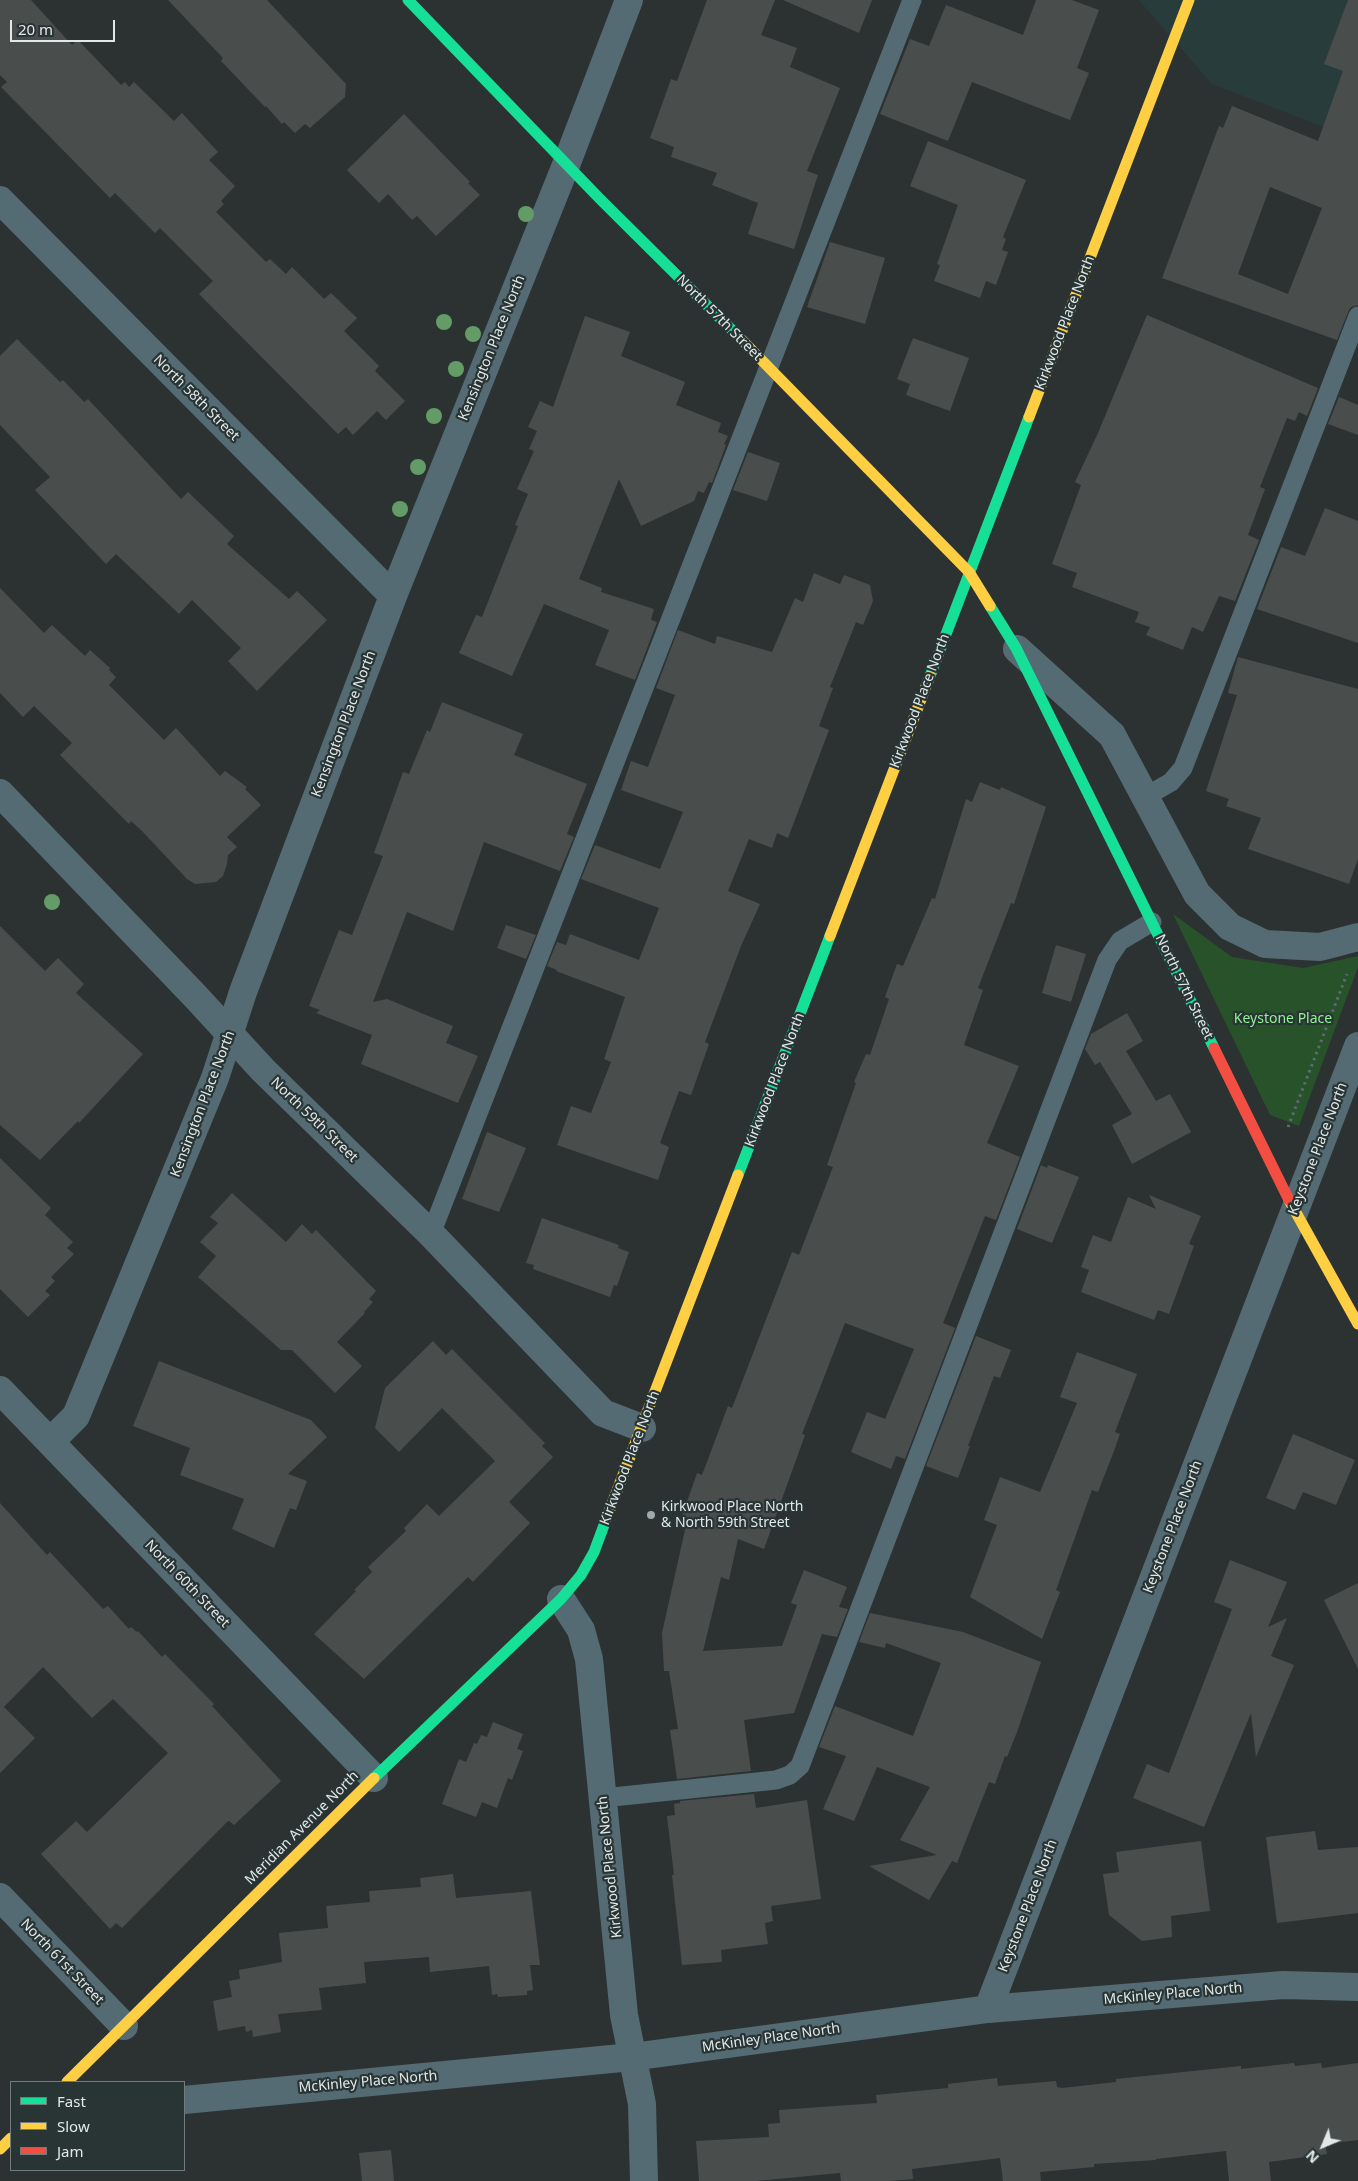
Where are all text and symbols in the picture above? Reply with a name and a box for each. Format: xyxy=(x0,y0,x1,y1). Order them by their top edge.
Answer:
scale bar xyxy=(12,10,118,42)
text: 20 m xyxy=(18,19,53,39)
street label: Kirkwood Place North xyxy=(1032,253,1098,393)
street label: North 57th Street xyxy=(673,272,765,364)
street label: Kensington Place North xyxy=(455,273,529,423)
street label: North 58th Street xyxy=(150,352,242,444)
street label: Kirkwood Place North xyxy=(887,631,953,771)
street label: Kensington Place North xyxy=(308,648,380,800)
street label: North 57th Street xyxy=(1151,932,1217,1042)
street label: Kirkwood Place North xyxy=(742,1010,808,1150)
park label: Keystone Place xyxy=(1234,1011,1332,1027)
street label: Kensington Place North xyxy=(167,1028,239,1180)
street label: North 59th Street xyxy=(267,1074,361,1166)
street label: Keystone Place North xyxy=(1285,1080,1351,1218)
street label: Kirkwood Place North xyxy=(597,1388,663,1528)
street label: Keystone Place North xyxy=(1140,1458,1206,1596)
place label: Kirkwood Place North & North 59th Street xyxy=(661,1499,804,1531)
marker: Kirkwood Place North & North 59th Street xyxy=(645,1509,657,1521)
street label: North 60th Street xyxy=(141,1537,233,1631)
street label: Meridian Avenue North xyxy=(242,1768,362,1888)
street label: Kirkwood Place North xyxy=(594,1795,626,1939)
street label: Keystone Place North xyxy=(995,1837,1061,1975)
street label: North 61st Street xyxy=(17,1916,107,2008)
street label: McKinley Place North xyxy=(1103,1980,1243,2008)
street label: McKinley Place North xyxy=(701,2020,841,2056)
street label: McKinley Place North xyxy=(298,2068,438,2096)
legend xyxy=(10,2081,185,2171)
text: Fast xyxy=(57,2091,86,2111)
text: Slow xyxy=(57,2116,90,2136)
north arrow xyxy=(1298,2121,1348,2171)
text: Jam xyxy=(57,2141,84,2161)
text: N xyxy=(1301,2146,1323,2168)

